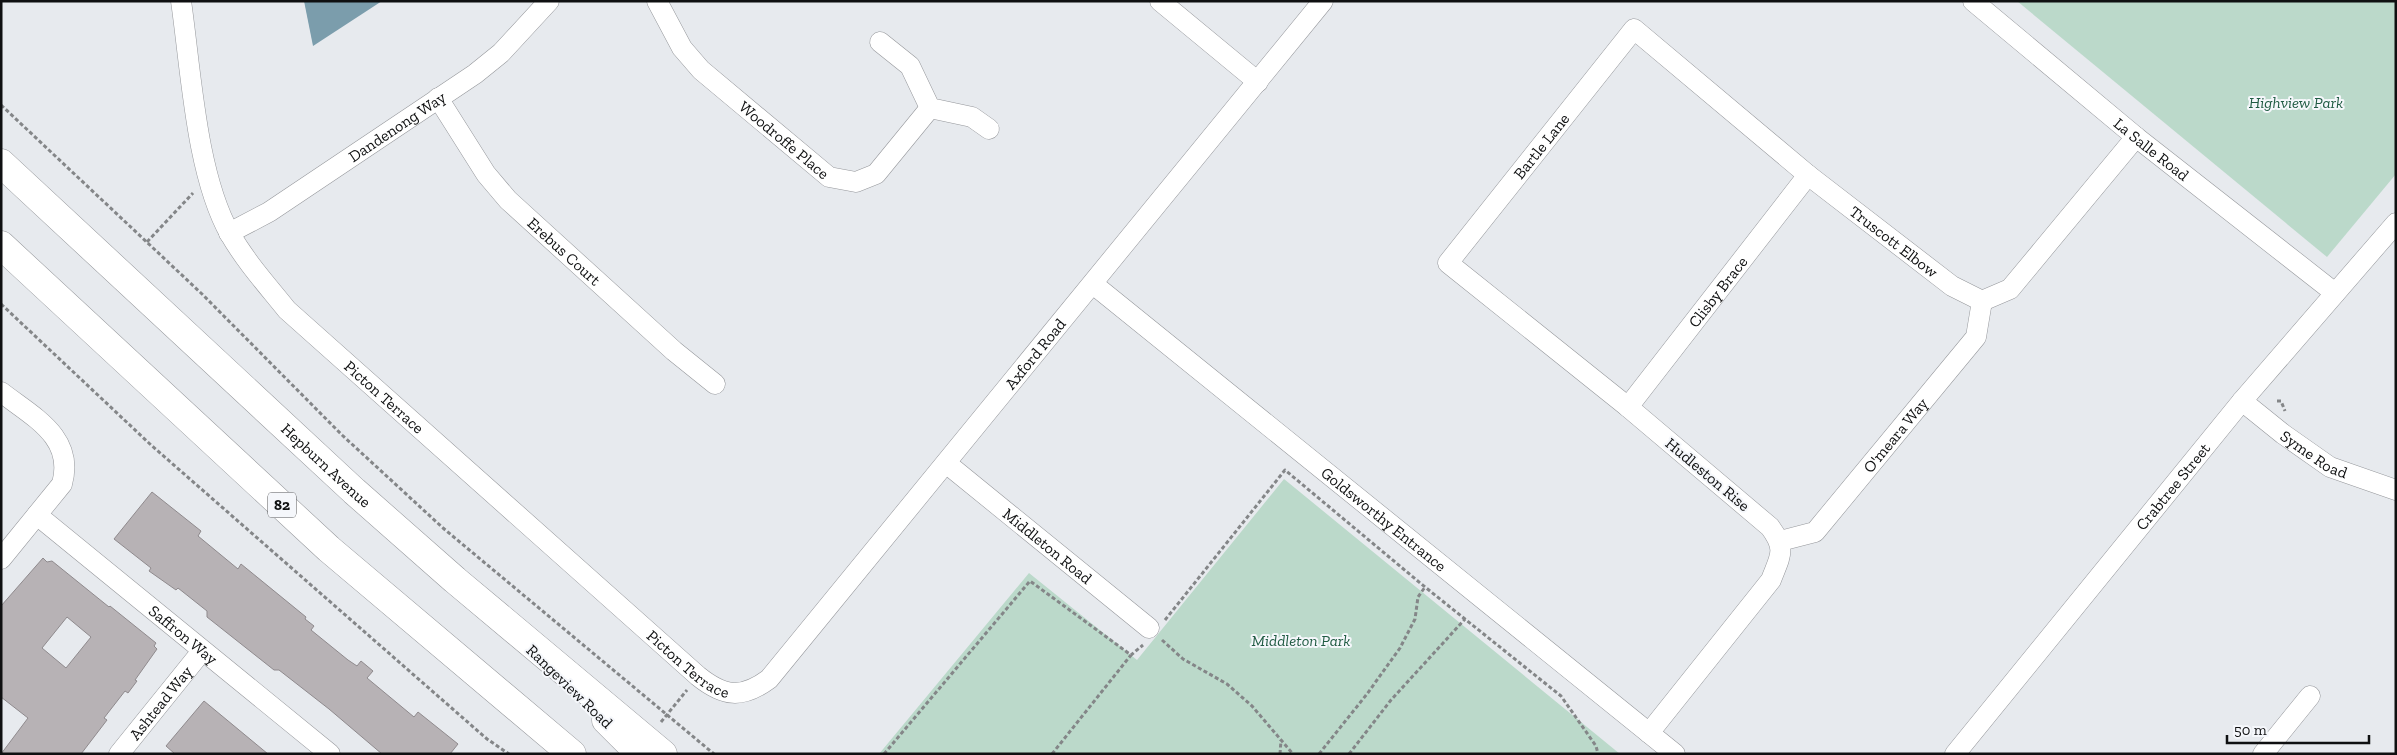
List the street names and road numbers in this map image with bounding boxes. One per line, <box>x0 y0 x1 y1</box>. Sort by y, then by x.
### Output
street label: Dandenong Way <box>345 87 450 166</box>
street label: Woodroffe Place <box>735 97 833 183</box>
street label: Bartle Lane <box>1510 109 1573 183</box>
street label: La Salle Road <box>2110 114 2193 185</box>
street label: Truscott Elbow <box>1846 202 1942 282</box>
street label: Erebus Court <box>523 214 604 290</box>
street label: Clisby Brace <box>1684 253 1751 331</box>
street label: Axford Road <box>1001 315 1070 393</box>
street label: Picton Terrace <box>340 357 428 438</box>
street label: O'meara Way <box>1859 393 1932 476</box>
street label: Hepburn Avenue <box>277 419 375 512</box>
street label: Syme Road <box>2277 426 2350 482</box>
street label: Hudleston Rise <box>1662 434 1754 515</box>
street label: Crabtree Street <box>2132 439 2214 534</box>
street label: Goldsworthy Entrance <box>1317 463 1450 576</box>
road number: 82 <box>268 492 296 518</box>
street label: Middleton Road <box>999 504 1096 588</box>
street label: Saffron Way <box>145 601 222 669</box>
street label: Picton Terrace <box>643 626 731 702</box>
street label: Rangeview Road <box>523 640 617 732</box>
street label: Ashtead Way <box>125 662 197 744</box>

